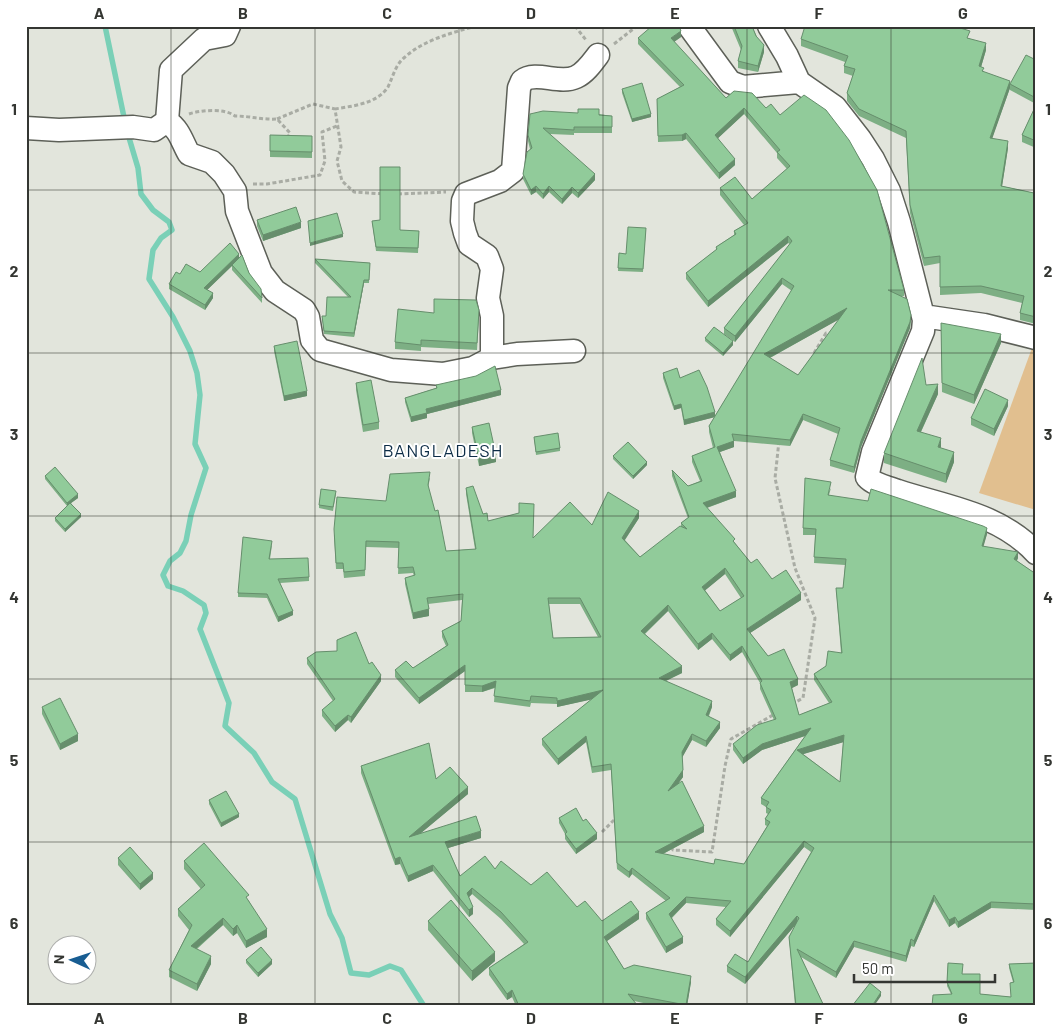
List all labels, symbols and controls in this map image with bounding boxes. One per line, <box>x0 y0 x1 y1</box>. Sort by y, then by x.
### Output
text: A <box>94 3 105 22</box>
text: B <box>238 3 248 22</box>
text: C <box>382 3 392 22</box>
text: D <box>526 3 536 22</box>
text: E <box>670 3 680 22</box>
text: F <box>815 3 824 22</box>
text: G <box>958 3 968 22</box>
text: 1 <box>11 99 17 118</box>
text: 1 <box>1045 99 1051 118</box>
text: 2 <box>10 261 19 280</box>
text: 2 <box>1044 261 1053 280</box>
text: 3 <box>10 424 18 443</box>
text: 3 <box>1044 424 1052 443</box>
district label: BANGLADESH <box>382 439 504 461</box>
text: 4 <box>9 587 19 606</box>
text: 4 <box>1043 587 1053 606</box>
text: 5 <box>10 750 19 769</box>
text: 5 <box>1044 750 1053 769</box>
text: 6 <box>10 913 19 932</box>
text: 6 <box>1044 913 1053 932</box>
north arrow <box>48 934 98 984</box>
scale bar <box>854 952 996 984</box>
text: N <box>50 954 67 964</box>
text: 50 m <box>862 959 894 977</box>
text: A <box>94 1008 105 1027</box>
text: B <box>238 1008 248 1027</box>
text: C <box>382 1008 392 1027</box>
text: D <box>526 1008 536 1027</box>
text: E <box>670 1008 680 1027</box>
text: F <box>815 1008 824 1027</box>
text: G <box>958 1008 968 1027</box>

